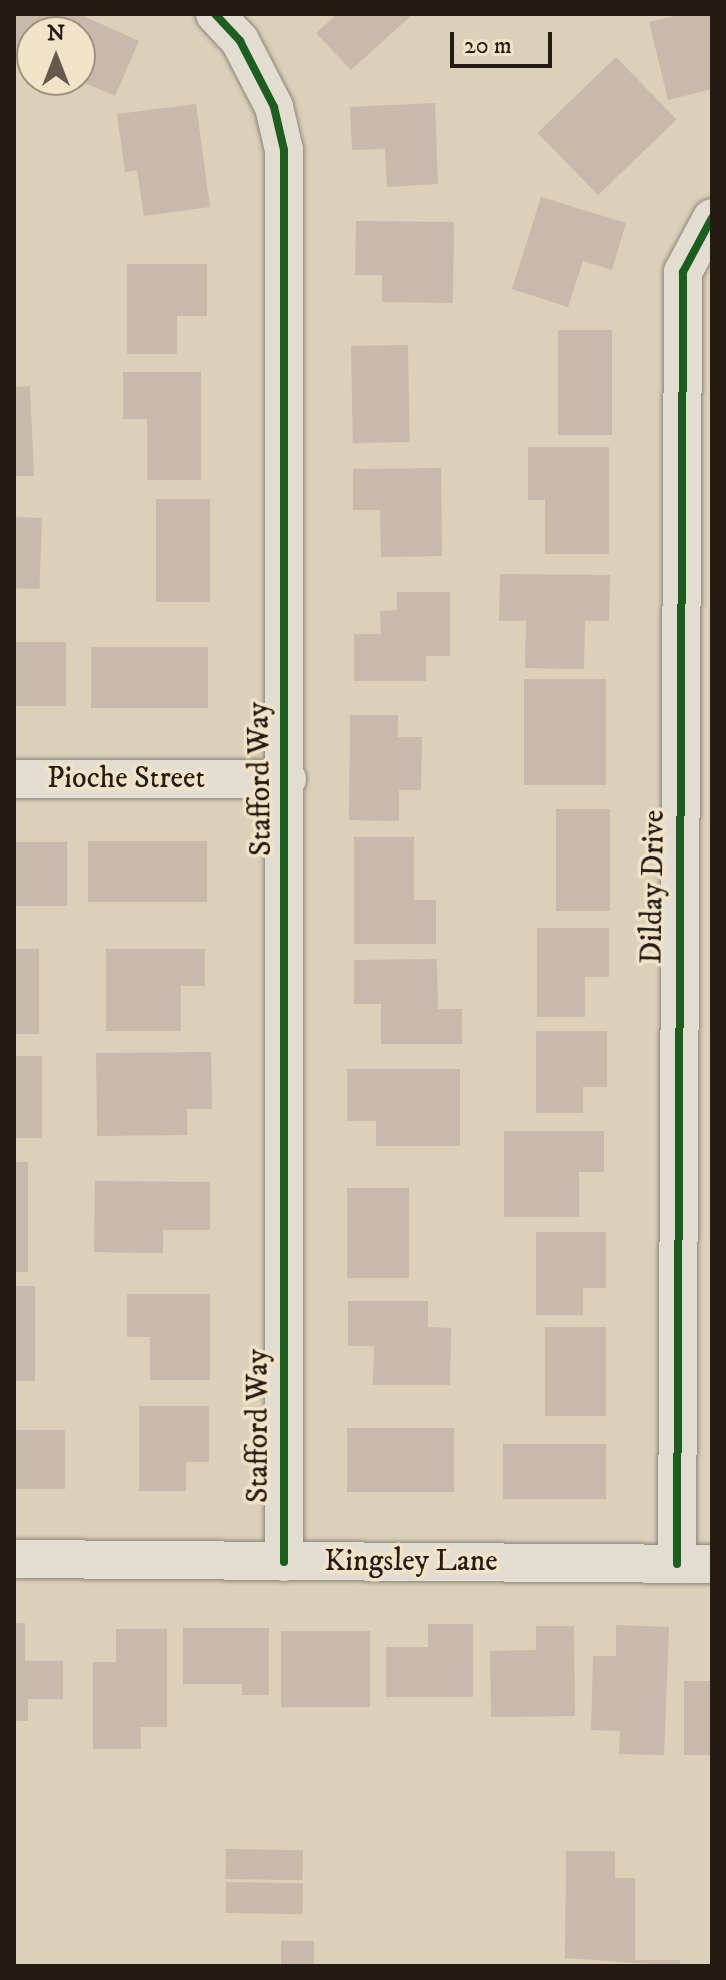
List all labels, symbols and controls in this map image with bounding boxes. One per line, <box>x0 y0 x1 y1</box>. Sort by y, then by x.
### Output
north arrow <box>16 16 96 96</box>
scale bar <box>454 16 556 66</box>
text: N <box>47 20 65 47</box>
text: 20 m <box>464 31 512 61</box>
street label: Stafford Way <box>242 702 280 856</box>
street label: Pioche Street <box>47 761 205 797</box>
street label: Dilday Drive <box>635 810 673 964</box>
street label: Stafford Way <box>241 1349 277 1503</box>
street label: Kingsley Lane <box>324 1544 498 1580</box>

